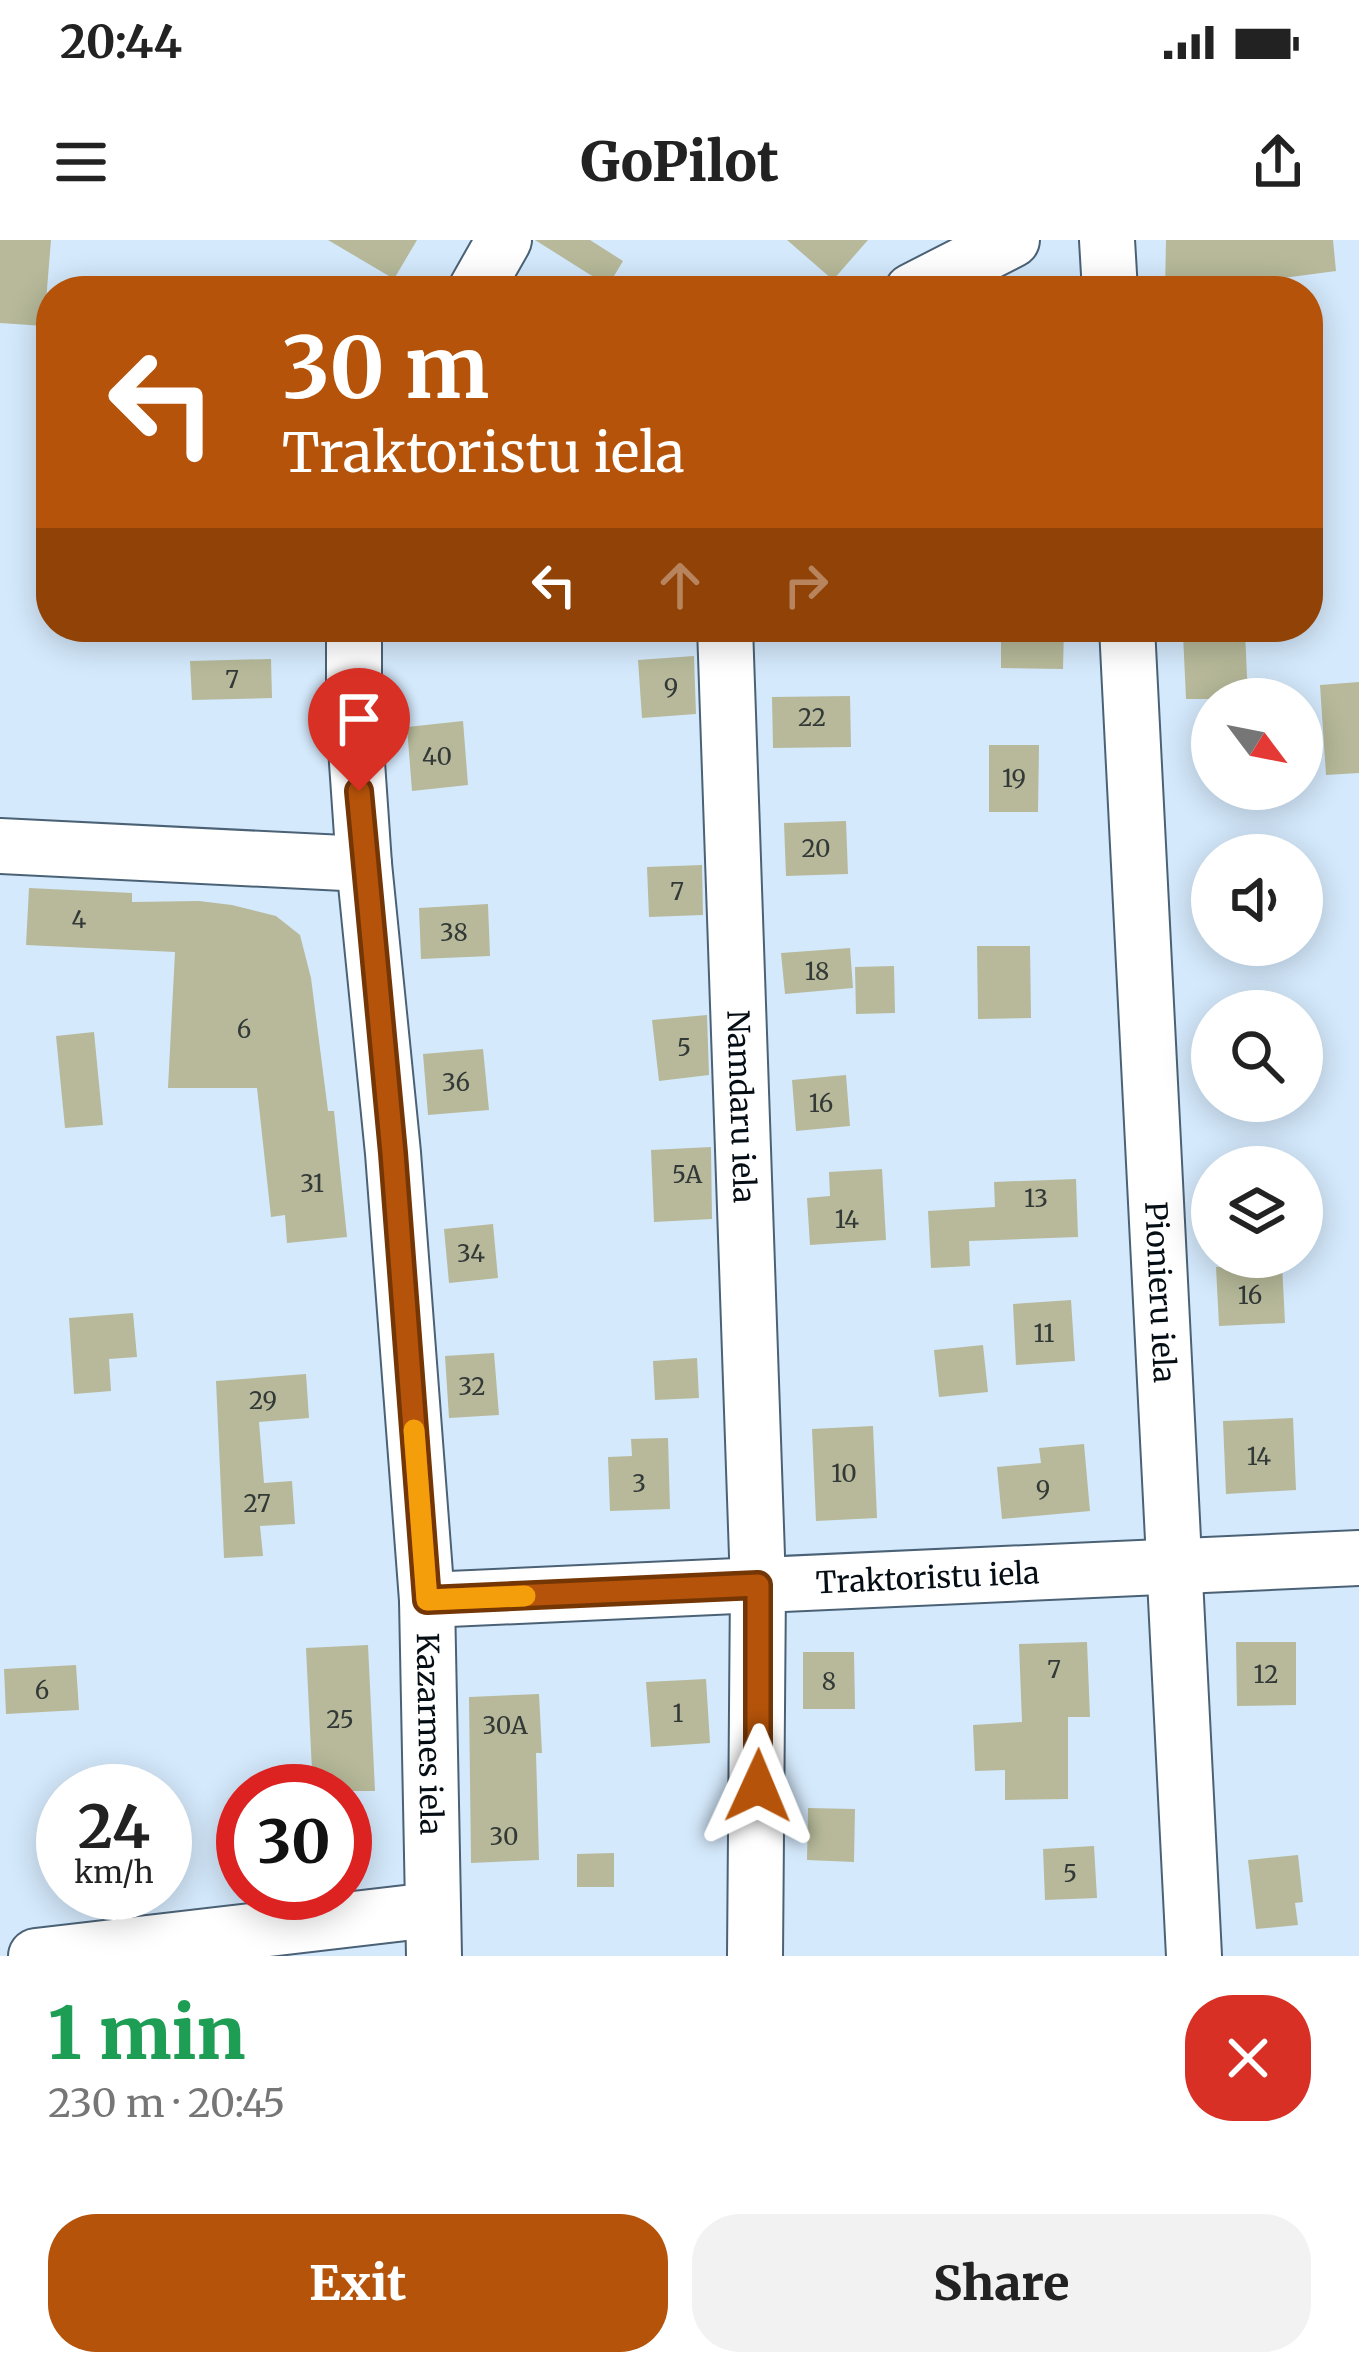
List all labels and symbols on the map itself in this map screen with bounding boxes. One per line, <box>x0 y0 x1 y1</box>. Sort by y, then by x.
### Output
house number: 7 <box>225 664 239 695</box>
pin <box>308 668 410 791</box>
house number: 9 <box>664 672 678 703</box>
north arrow <box>1191 678 1323 810</box>
house number: 22 <box>798 702 826 733</box>
house number: 40 <box>422 741 452 772</box>
house number: 19 <box>1002 763 1026 794</box>
house number: 20 <box>801 833 831 864</box>
house number: 7 <box>670 876 684 907</box>
house number: 4 <box>72 904 87 935</box>
house number: 38 <box>440 917 468 948</box>
house number: 18 <box>805 956 829 987</box>
street label: Namdaru iela <box>719 1009 764 1204</box>
house number: 6 <box>237 1014 251 1045</box>
house number: 5 <box>677 1032 691 1063</box>
house number: 36 <box>442 1067 470 1098</box>
house number: 16 <box>809 1088 833 1119</box>
house number: 5A <box>672 1159 703 1190</box>
house number: 31 <box>300 1168 324 1199</box>
house number: 13 <box>1024 1183 1048 1214</box>
street label: Pionieru iela <box>1137 1201 1184 1384</box>
house number: 14 <box>835 1204 859 1235</box>
house number: 34 <box>457 1238 485 1269</box>
house number: 16 <box>1238 1280 1262 1311</box>
house number: 11 <box>1034 1318 1055 1349</box>
house number: 32 <box>458 1371 486 1402</box>
house number: 29 <box>249 1385 277 1416</box>
house number: 14 <box>1247 1441 1271 1472</box>
house number: 10 <box>831 1458 857 1489</box>
house number: 3 <box>632 1468 646 1499</box>
house number: 9 <box>1036 1474 1050 1505</box>
house number: 27 <box>243 1488 271 1519</box>
street label: Traktoristu iela <box>815 1553 1040 1601</box>
street label: Kazarmes iela <box>409 1632 451 1835</box>
house number: 7 <box>1047 1654 1061 1685</box>
house number: 12 <box>1254 1659 1278 1690</box>
house number: 8 <box>822 1666 836 1697</box>
house number: 6 <box>35 1675 49 1706</box>
house number: 1 <box>673 1698 684 1729</box>
house number: 25 <box>326 1704 354 1735</box>
house number: 30A <box>482 1710 529 1741</box>
position arrow <box>695 1723 821 1849</box>
speed limit sign: 30 <box>216 1764 372 1920</box>
house number: 30 <box>490 1821 518 1852</box>
house number: 5 <box>1063 1858 1077 1889</box>

